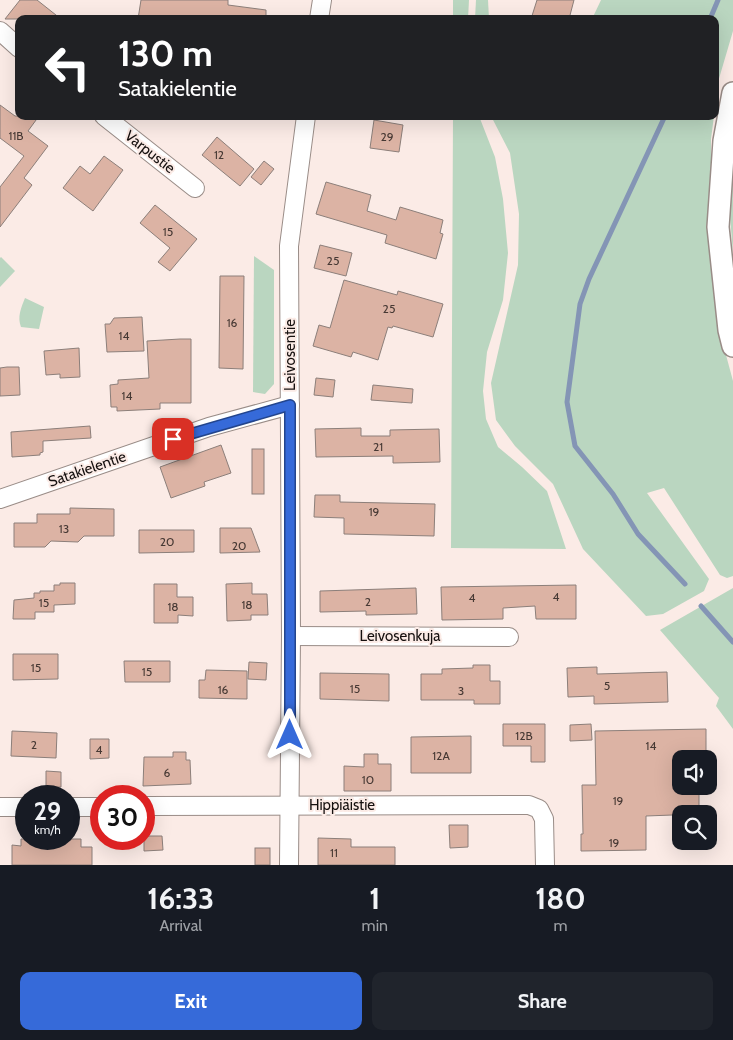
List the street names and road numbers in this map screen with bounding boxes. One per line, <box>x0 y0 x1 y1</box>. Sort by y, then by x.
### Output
street label: Varpustie <box>121 127 179 177</box>
street label: Leivosentie <box>281 319 299 391</box>
street label: Satakielentie <box>46 447 129 491</box>
street label: Leivosenkuja <box>360 627 441 645</box>
street label: Hippiäistie <box>309 796 375 814</box>

